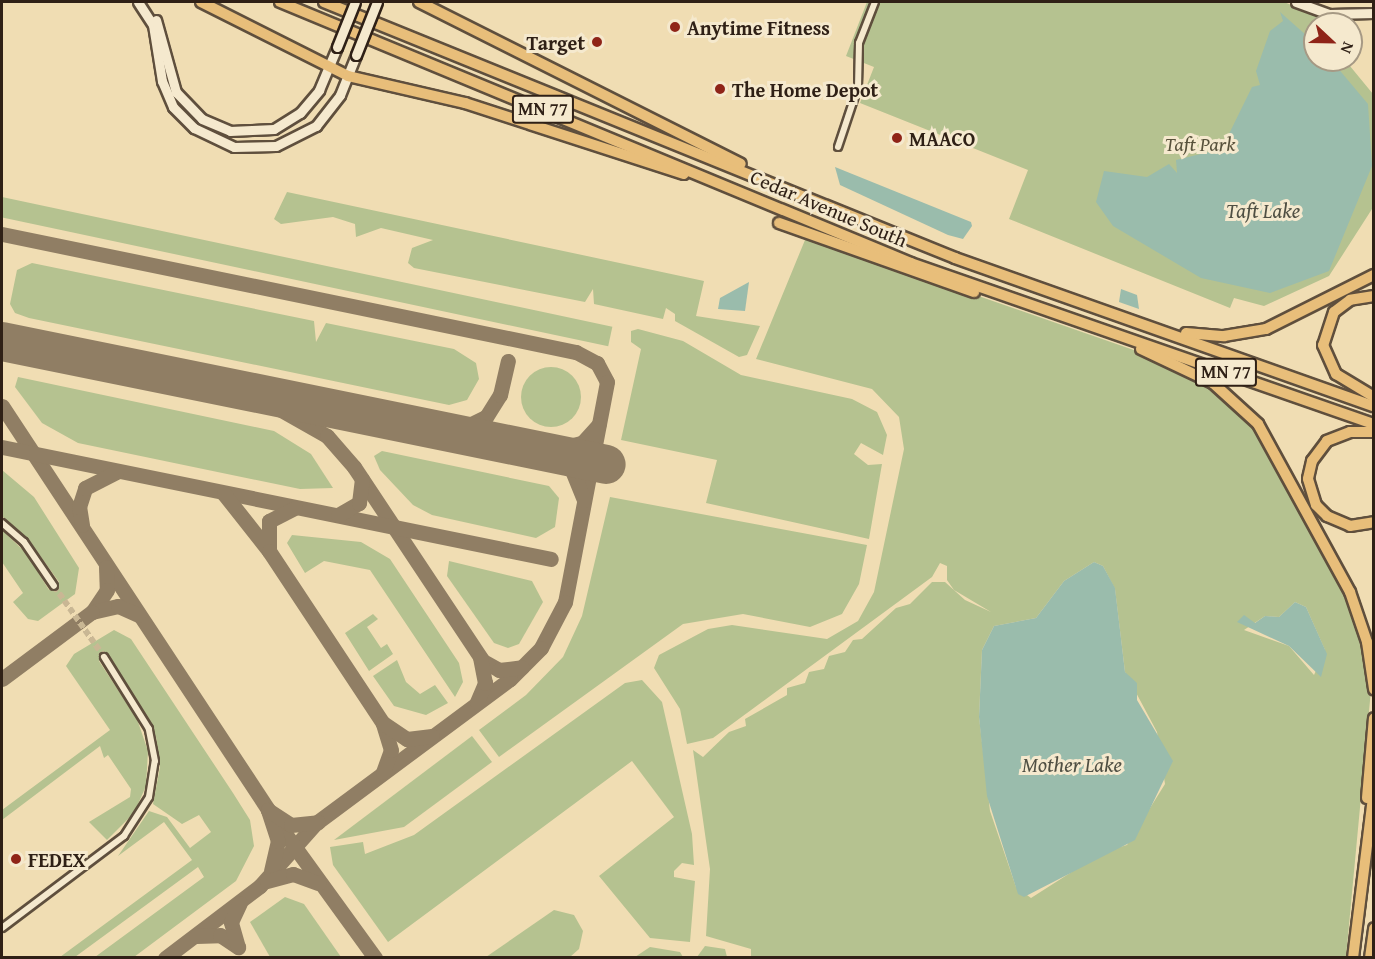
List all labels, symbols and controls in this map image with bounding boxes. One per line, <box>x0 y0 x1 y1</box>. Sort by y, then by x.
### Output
north arrow <box>1303 12 1363 72</box>
place label: Anytime Fitness <box>687 15 830 39</box>
marker: Anytime Fitness <box>668 20 682 34</box>
place label: Target <box>527 30 585 54</box>
marker: Target <box>590 35 604 49</box>
text: N <box>1335 39 1361 57</box>
place label: The Home Depot <box>732 77 878 101</box>
marker: The Home Depot <box>713 82 727 96</box>
road number: MN 77 <box>512 94 574 124</box>
place label: MAACO <box>909 126 975 150</box>
marker: MAACO <box>890 131 904 145</box>
park label: Taft Park <box>1165 131 1235 155</box>
street label: Cedar Avenue South <box>747 164 911 252</box>
water label: Taft Lake <box>1226 198 1300 224</box>
road number: MN 77 <box>1194 357 1258 387</box>
water label: Mother Lake <box>1022 752 1122 778</box>
place label: FEDEX <box>28 847 85 871</box>
marker: FEDEX <box>9 852 23 866</box>

